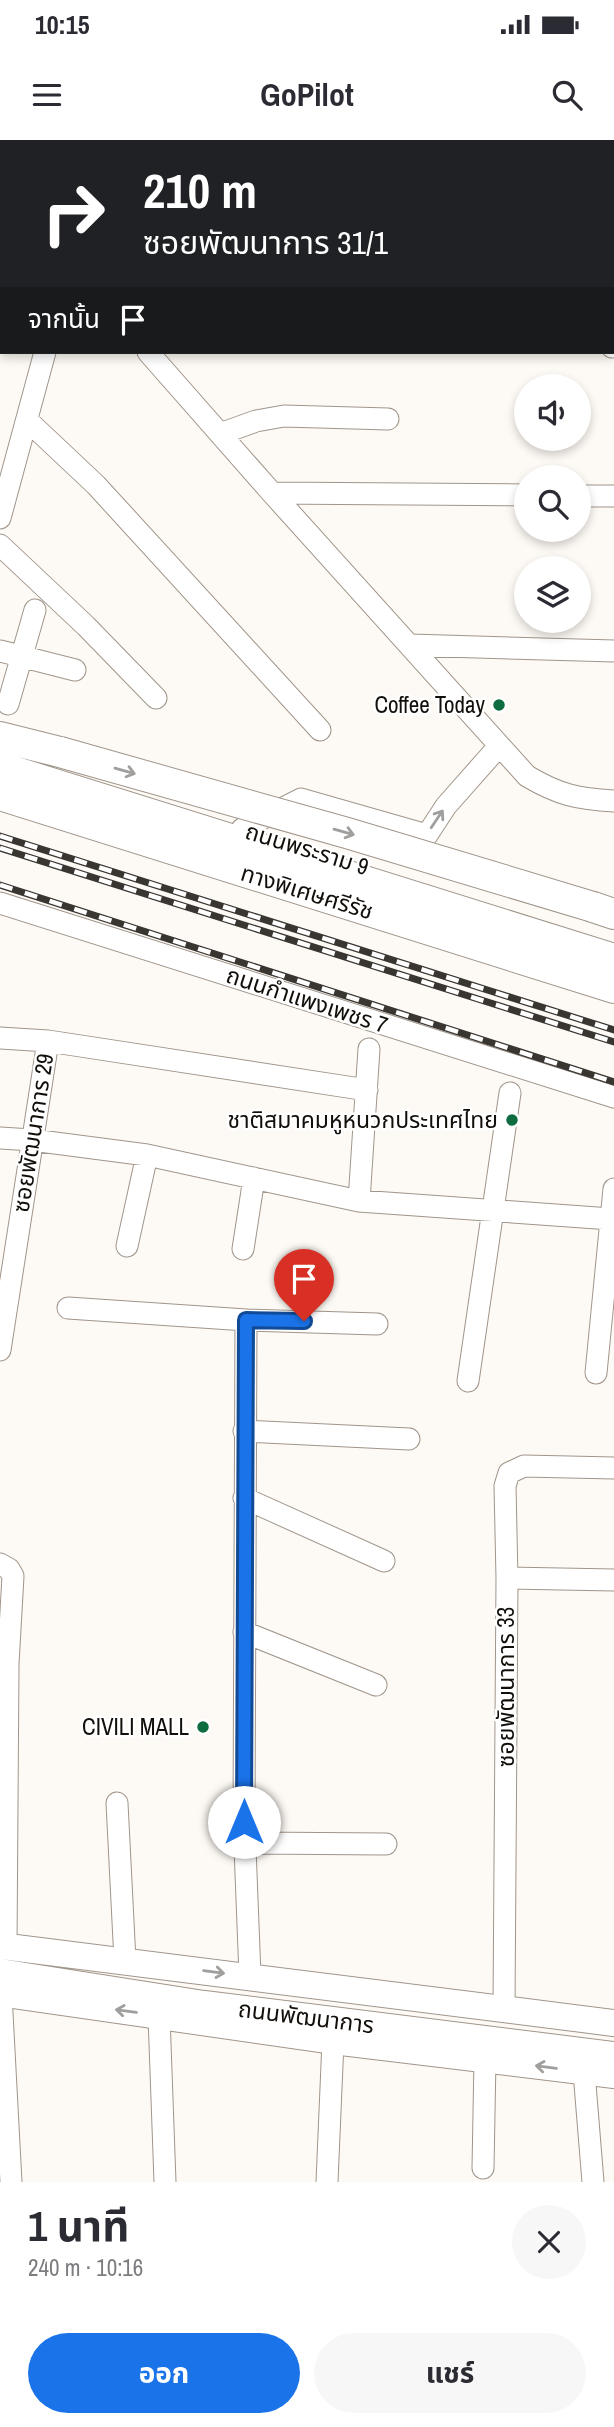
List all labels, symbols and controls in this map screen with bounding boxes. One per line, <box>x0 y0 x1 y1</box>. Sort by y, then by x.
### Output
text: 10:15 <box>35 7 90 42</box>
text: GoPilot <box>260 73 354 116</box>
icon: menu <box>28 76 66 114</box>
icon: search <box>548 76 586 114</box>
text: 210 m <box>143 157 257 223</box>
icon: right <box>28 168 119 259</box>
text: ซอยพัฒนาการ 31/1 <box>143 221 388 264</box>
text: จากนั้น <box>28 301 100 336</box>
icon: arrive <box>114 301 152 339</box>
map controls <box>514 374 591 633</box>
button: sound <box>514 374 591 451</box>
button: search <box>514 465 591 542</box>
button: layers <box>514 556 591 633</box>
place label: Coffee Today <box>375 689 486 720</box>
marker: Coffee Today <box>491 697 507 713</box>
one-way arrow <box>114 765 136 778</box>
one-way arrow <box>430 810 444 829</box>
street label: ถนนพระราม 9 <box>242 815 373 882</box>
one-way arrow <box>333 827 355 840</box>
street label: ทางพิเศษศรีรัช <box>237 857 377 926</box>
street label: ถนนกำแพงเพชร 7 <box>222 959 392 1040</box>
street label: ซอยพัฒนาการ 29 <box>5 1051 60 1215</box>
place label: ชาติสมาคมหูหนวกประเทศไทย <box>227 1104 498 1135</box>
marker: ชาติสมาคมหูหนวกประเทศไทย <box>504 1112 520 1128</box>
pin <box>274 1249 334 1321</box>
icon: arrive <box>285 1260 323 1298</box>
street label: ซอยพัฒนาการ 33 <box>490 1607 521 1767</box>
place label: CIVILI MALL <box>82 1711 190 1742</box>
marker: CIVILI MALL <box>195 1719 211 1735</box>
position arrow <box>207 1785 281 1859</box>
one-way arrow <box>202 1965 225 1978</box>
street label: ถนนพัฒนาการ <box>236 1993 376 2040</box>
one-way arrow <box>116 2005 138 2018</box>
one-way arrow <box>535 2061 558 2074</box>
text: 1 นาที <box>28 2198 129 2254</box>
button: close <box>512 2205 586 2279</box>
text: 240 m · 10:16 <box>28 2252 143 2283</box>
button: ออก <box>28 2333 300 2413</box>
button: แชร์ <box>314 2333 586 2413</box>

